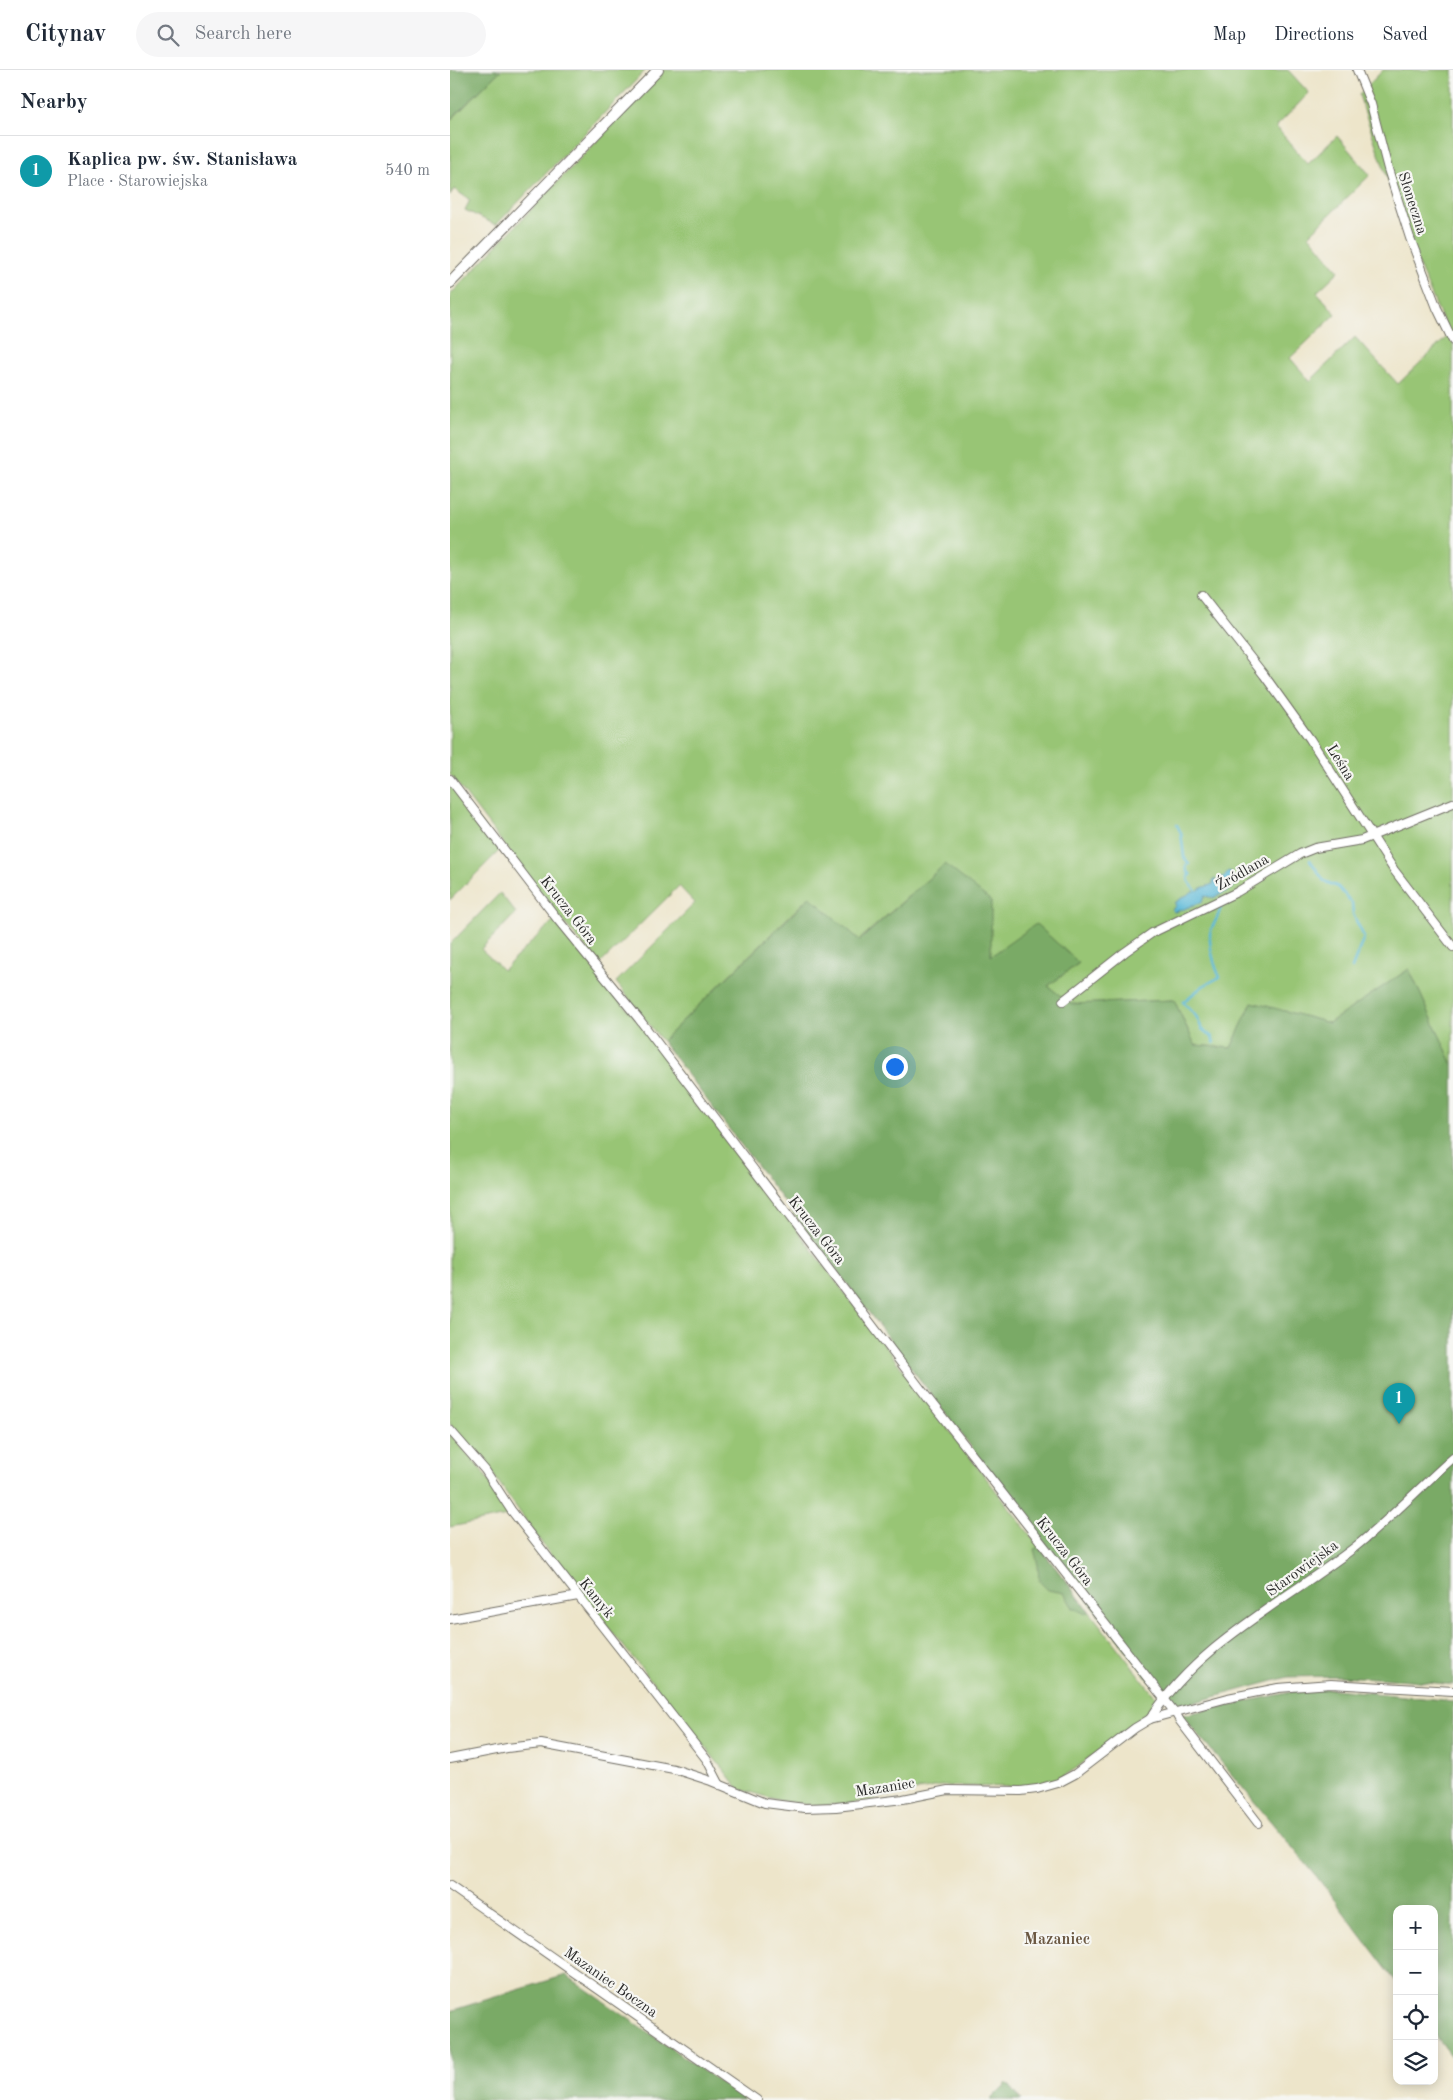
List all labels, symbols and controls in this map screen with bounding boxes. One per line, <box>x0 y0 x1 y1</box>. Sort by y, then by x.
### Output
search box <box>136 12 486 57</box>
icon: search <box>154 21 182 49</box>
text: Citynav <box>25 23 106 47</box>
text: Search here <box>194 25 292 44</box>
text: Map <box>1213 26 1246 44</box>
text: Directions <box>1274 26 1354 44</box>
text: Saved <box>1382 26 1428 44</box>
text: Nearby <box>20 92 88 113</box>
text: Kaplica pw. św. Stanisława <box>67 151 297 170</box>
text: 1 <box>31 163 41 179</box>
text: 540 m <box>385 163 430 179</box>
street label: Słoneczna <box>1394 170 1429 237</box>
text: Place · Starowiejska <box>67 174 208 190</box>
street label: Leśna <box>1323 742 1357 784</box>
street label: Źródlana <box>1212 849 1272 894</box>
street label: Krucza Góra <box>537 874 599 948</box>
your location <box>882 1054 908 1080</box>
street label: Krucza Góra <box>785 1194 847 1268</box>
pin: 1 <box>1383 1383 1415 1424</box>
street label: Krucza Góra <box>1033 1515 1095 1589</box>
street label: Starowiejska <box>1264 1538 1342 1600</box>
street label: Kamyk <box>575 1576 616 1622</box>
street label: Mazaniec <box>855 1776 916 1801</box>
map controls <box>1393 1905 1438 2085</box>
button: + <box>1393 1905 1438 1950</box>
district label: Mazaniec <box>1024 1932 1090 1948</box>
street label: Mazaniec Boczna <box>561 1945 660 2021</box>
button: − <box>1393 1950 1438 1995</box>
button: locate <box>1393 1995 1438 2040</box>
button: layers <box>1393 2040 1438 2085</box>

